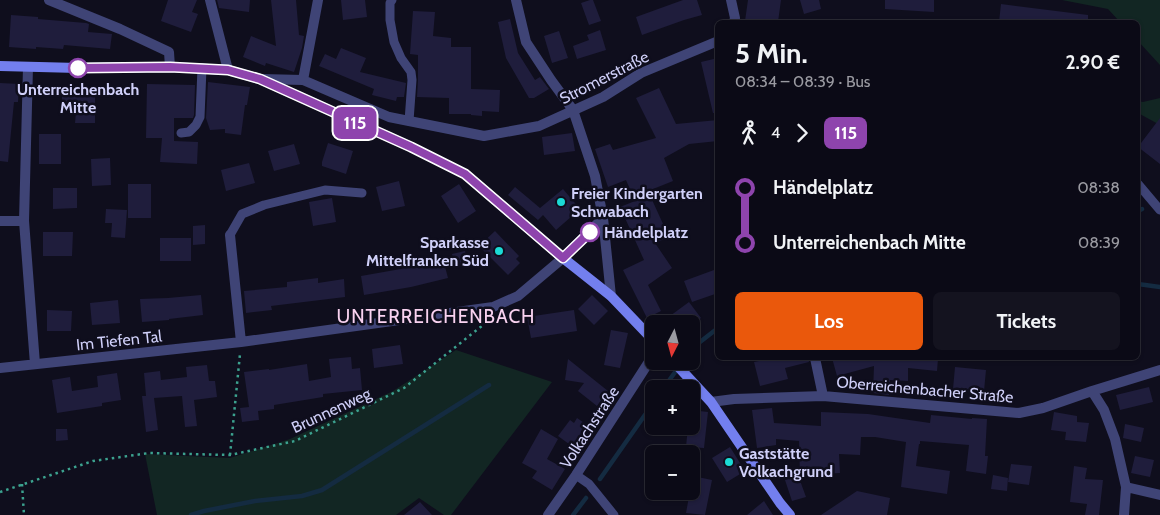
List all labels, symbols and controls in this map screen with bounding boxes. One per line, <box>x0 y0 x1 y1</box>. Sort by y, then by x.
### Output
text: 5 Min. <box>735 36 808 70</box>
street label: Stromerstraße <box>557 47 652 108</box>
text: 2.90 € <box>1065 51 1120 74</box>
marker: Unterreichenbach Mitte <box>68 58 88 78</box>
text: 08:34 – 08:39 · Bus <box>735 72 870 91</box>
place label: Unterreichenbach Mitte <box>17 80 139 117</box>
line badge: 115 <box>326 107 384 139</box>
text: 115 <box>344 112 366 134</box>
icon: walk <box>735 119 763 147</box>
icon: forward <box>788 119 816 147</box>
text: 115 <box>834 122 857 144</box>
text: 4 <box>771 123 780 142</box>
text: Händelplatz <box>773 176 873 199</box>
text: 08:38 <box>1077 178 1120 197</box>
place label: Freier Kindergarten Schwabach <box>571 184 703 221</box>
marker: Freier Kindergarten Schwabach <box>555 196 567 208</box>
marker: Händelplatz <box>580 222 600 242</box>
place label: Händelplatz <box>604 223 689 242</box>
text: Unterreichenbach Mitte <box>773 231 966 254</box>
place label: Sparkasse Mittelfranken Süd <box>366 233 489 270</box>
text: 08:39 <box>1078 233 1120 252</box>
marker: Sparkasse Mittelfranken Süd <box>493 245 505 257</box>
button: Los <box>735 292 923 350</box>
button: Tickets <box>933 292 1120 350</box>
district label: UNTERREICHENBACH <box>336 305 536 328</box>
north arrow <box>645 315 700 370</box>
map controls <box>645 315 700 500</box>
street label: Im Tiefen Tal <box>75 327 163 354</box>
street label: Oberreichenbacher Straße <box>836 372 1014 407</box>
button: + <box>645 380 700 435</box>
street label: Brunnenweg <box>288 383 375 437</box>
street label: Volkachstraße <box>556 383 623 472</box>
place label: Gaststätte Volkachgrund <box>739 444 833 481</box>
button: − <box>645 445 700 500</box>
marker: Gaststätte Volkachgrund <box>723 456 735 468</box>

